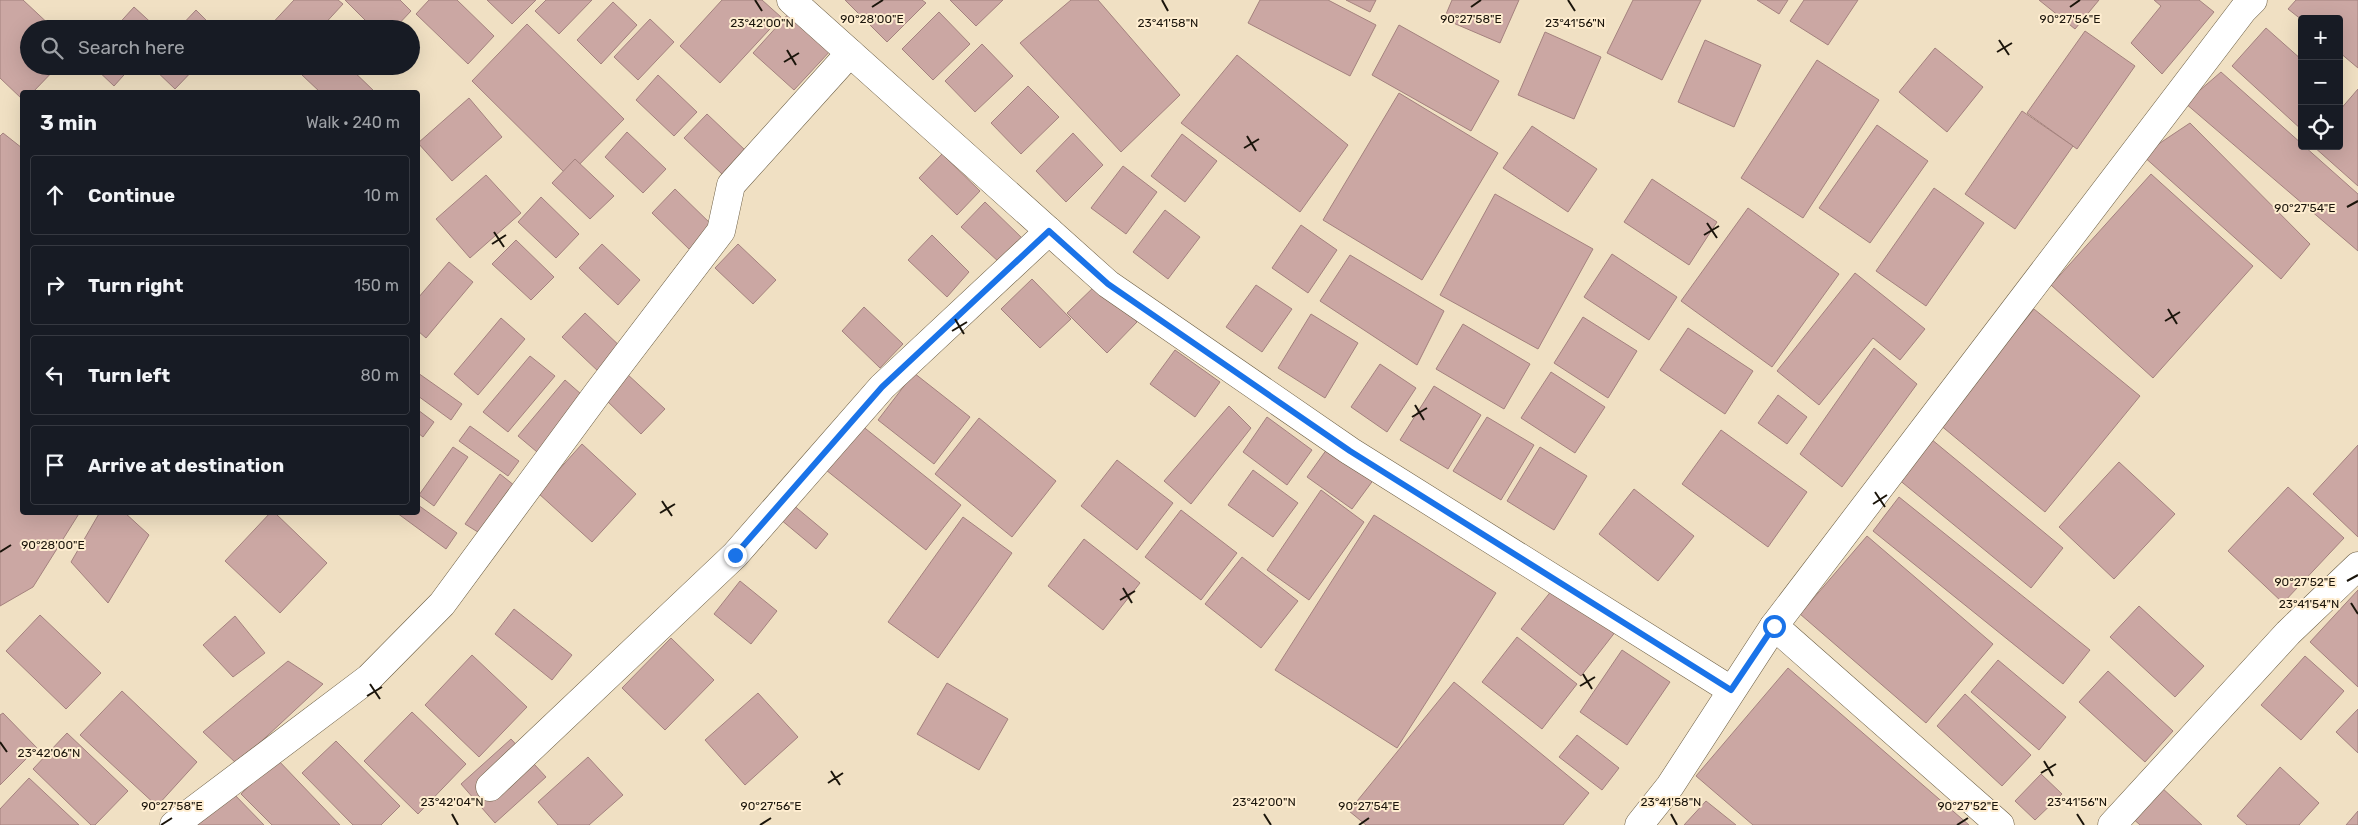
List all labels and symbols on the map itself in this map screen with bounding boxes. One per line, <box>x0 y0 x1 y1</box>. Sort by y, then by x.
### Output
text: 90°28'00"E <box>840 12 904 26</box>
text: 90°27'58"E <box>1440 12 1502 26</box>
text: 90°27'56"E <box>2040 12 2100 26</box>
text: 23°42'00"N <box>730 16 794 30</box>
text: 23°41'58"N <box>1138 16 1198 30</box>
text: 23°41'56"N <box>1545 16 1605 30</box>
text: 90°27'54"E <box>2274 201 2336 215</box>
text: 90°28'00"E <box>21 538 85 552</box>
route end <box>724 544 747 567</box>
text: 90°27'52"E <box>2274 575 2336 589</box>
text: 23°41'54"N <box>2279 597 2339 611</box>
route start <box>1763 615 1786 638</box>
text: 23°42'06"N <box>18 746 80 760</box>
text: 23°42'04"N <box>420 795 484 809</box>
text: 23°42'00"N <box>1232 795 1296 809</box>
text: 23°41'58"N <box>1641 795 1701 809</box>
text: 23°41'56"N <box>2047 795 2107 809</box>
text: 90°27'58"E <box>141 799 203 813</box>
text: 90°27'56"E <box>741 799 801 813</box>
text: 90°27'54"E <box>1338 799 1400 813</box>
text: 90°27'52"E <box>1937 799 1999 813</box>

